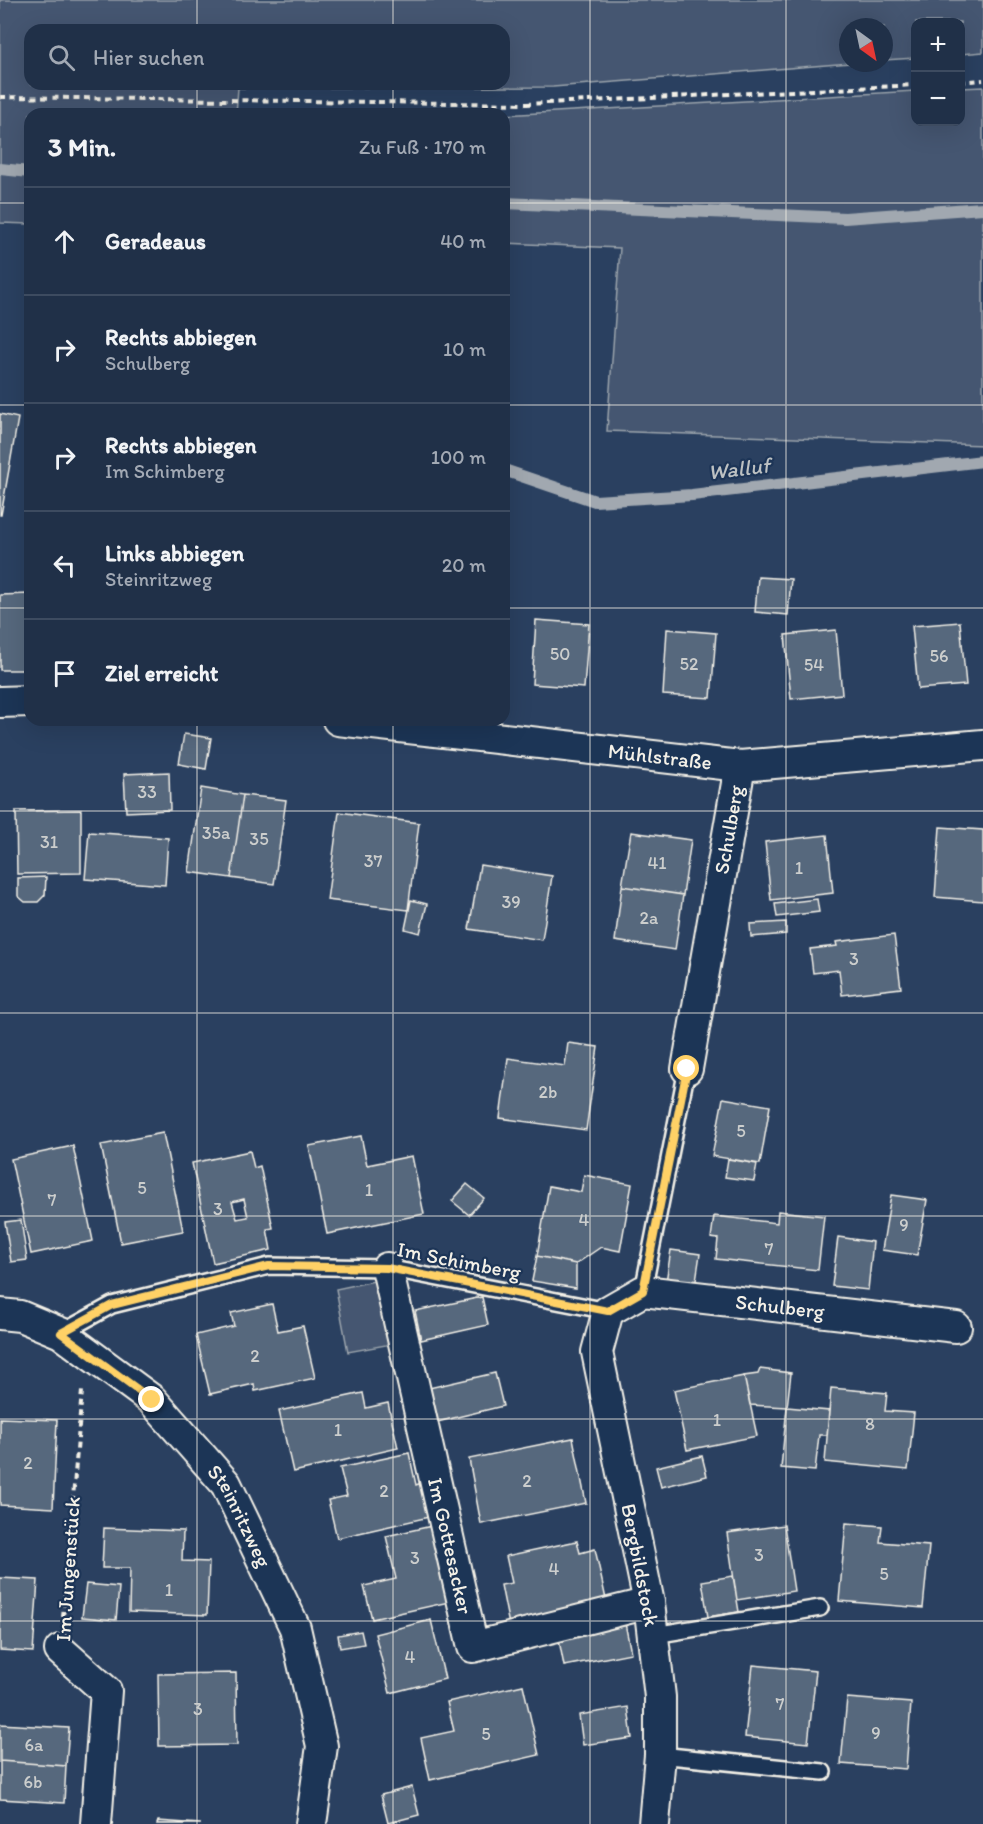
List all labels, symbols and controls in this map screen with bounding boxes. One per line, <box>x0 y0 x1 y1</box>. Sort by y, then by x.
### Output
north arrow <box>839 18 893 72</box>
map controls <box>911 18 965 126</box>
button: + <box>911 18 965 72</box>
search box <box>24 24 510 90</box>
icon: search <box>45 41 78 74</box>
text: Hier suchen <box>93 44 204 71</box>
button: − <box>911 72 965 126</box>
text: 3 Min. <box>48 131 116 163</box>
text: Zu Fuß · 170 m <box>359 135 486 159</box>
icon: ahead <box>48 225 81 258</box>
text: Geradeaus <box>105 228 206 255</box>
text: 40 m <box>440 229 486 253</box>
text: Rechts abbiegen <box>105 324 257 351</box>
icon: right <box>48 333 81 366</box>
text: 10 m <box>443 337 486 361</box>
text: Schulberg <box>105 351 190 375</box>
text: Rechts abbiegen <box>105 432 257 459</box>
icon: right <box>48 441 81 474</box>
text: 100 m <box>431 445 486 469</box>
water label: Walluf <box>706 451 775 486</box>
text: Im Schimberg <box>105 459 225 483</box>
text: Links abbiegen <box>105 540 244 567</box>
icon: left <box>48 549 81 582</box>
text: 20 m <box>442 553 486 577</box>
text: Steinritzweg <box>105 567 212 591</box>
house number: 50 <box>550 643 570 665</box>
house number: 56 <box>930 645 948 667</box>
house number: 52 <box>680 653 699 675</box>
house number: 54 <box>804 654 824 676</box>
icon: arrive <box>48 657 81 690</box>
text: Ziel erreicht <box>105 660 218 687</box>
street label: Mühlstraße <box>607 738 713 775</box>
house number: 33 <box>137 781 157 803</box>
street label: Schulberg <box>708 783 748 876</box>
house number: 35a <box>202 822 231 844</box>
house number: 35 <box>249 828 269 850</box>
house number: 31 <box>40 831 58 853</box>
house number: 37 <box>364 850 382 872</box>
house number: 41 <box>647 852 667 874</box>
house number: 1 <box>795 857 803 879</box>
house number: 39 <box>501 891 521 913</box>
house number: 2a <box>640 907 659 929</box>
house number: 3 <box>849 948 859 970</box>
route start <box>673 1055 699 1081</box>
house number: 2b <box>539 1081 557 1103</box>
house number: 5 <box>736 1120 746 1142</box>
house number: 5 <box>137 1177 147 1199</box>
house number: 1 <box>365 1179 373 1201</box>
house number: 7 <box>48 1189 57 1211</box>
house number: 3 <box>213 1198 223 1220</box>
house number: 4 <box>579 1209 590 1231</box>
house number: 9 <box>899 1214 909 1236</box>
street label: Im Schimberg <box>395 1236 523 1285</box>
house number: 7 <box>765 1238 774 1260</box>
street label: Schulberg <box>734 1289 826 1324</box>
house number: 2 <box>250 1345 260 1367</box>
route end <box>138 1386 164 1412</box>
house number: 1 <box>713 1409 721 1431</box>
house number: 8 <box>865 1413 875 1435</box>
house number: 1 <box>334 1419 342 1441</box>
house number: 2 <box>23 1452 33 1474</box>
street label: Steinritzweg <box>203 1459 277 1571</box>
house number: 2 <box>522 1470 532 1492</box>
street label: Im Gottesacker <box>423 1475 478 1617</box>
house number: 2 <box>379 1480 389 1502</box>
street label: Im Jungenstück <box>50 1495 85 1642</box>
street label: Bergbildstock <box>616 1501 665 1629</box>
house number: 3 <box>754 1544 764 1566</box>
house number: 3 <box>410 1547 420 1569</box>
house number: 4 <box>549 1558 560 1580</box>
house number: 5 <box>879 1563 889 1585</box>
house number: 1 <box>165 1579 173 1601</box>
house number: 4 <box>405 1646 416 1668</box>
house number: 7 <box>776 1693 785 1715</box>
house number: 3 <box>193 1698 203 1720</box>
house number: 9 <box>871 1722 881 1744</box>
house number: 5 <box>481 1723 491 1745</box>
house number: 6a <box>25 1734 44 1756</box>
house number: 6b <box>24 1771 42 1793</box>

